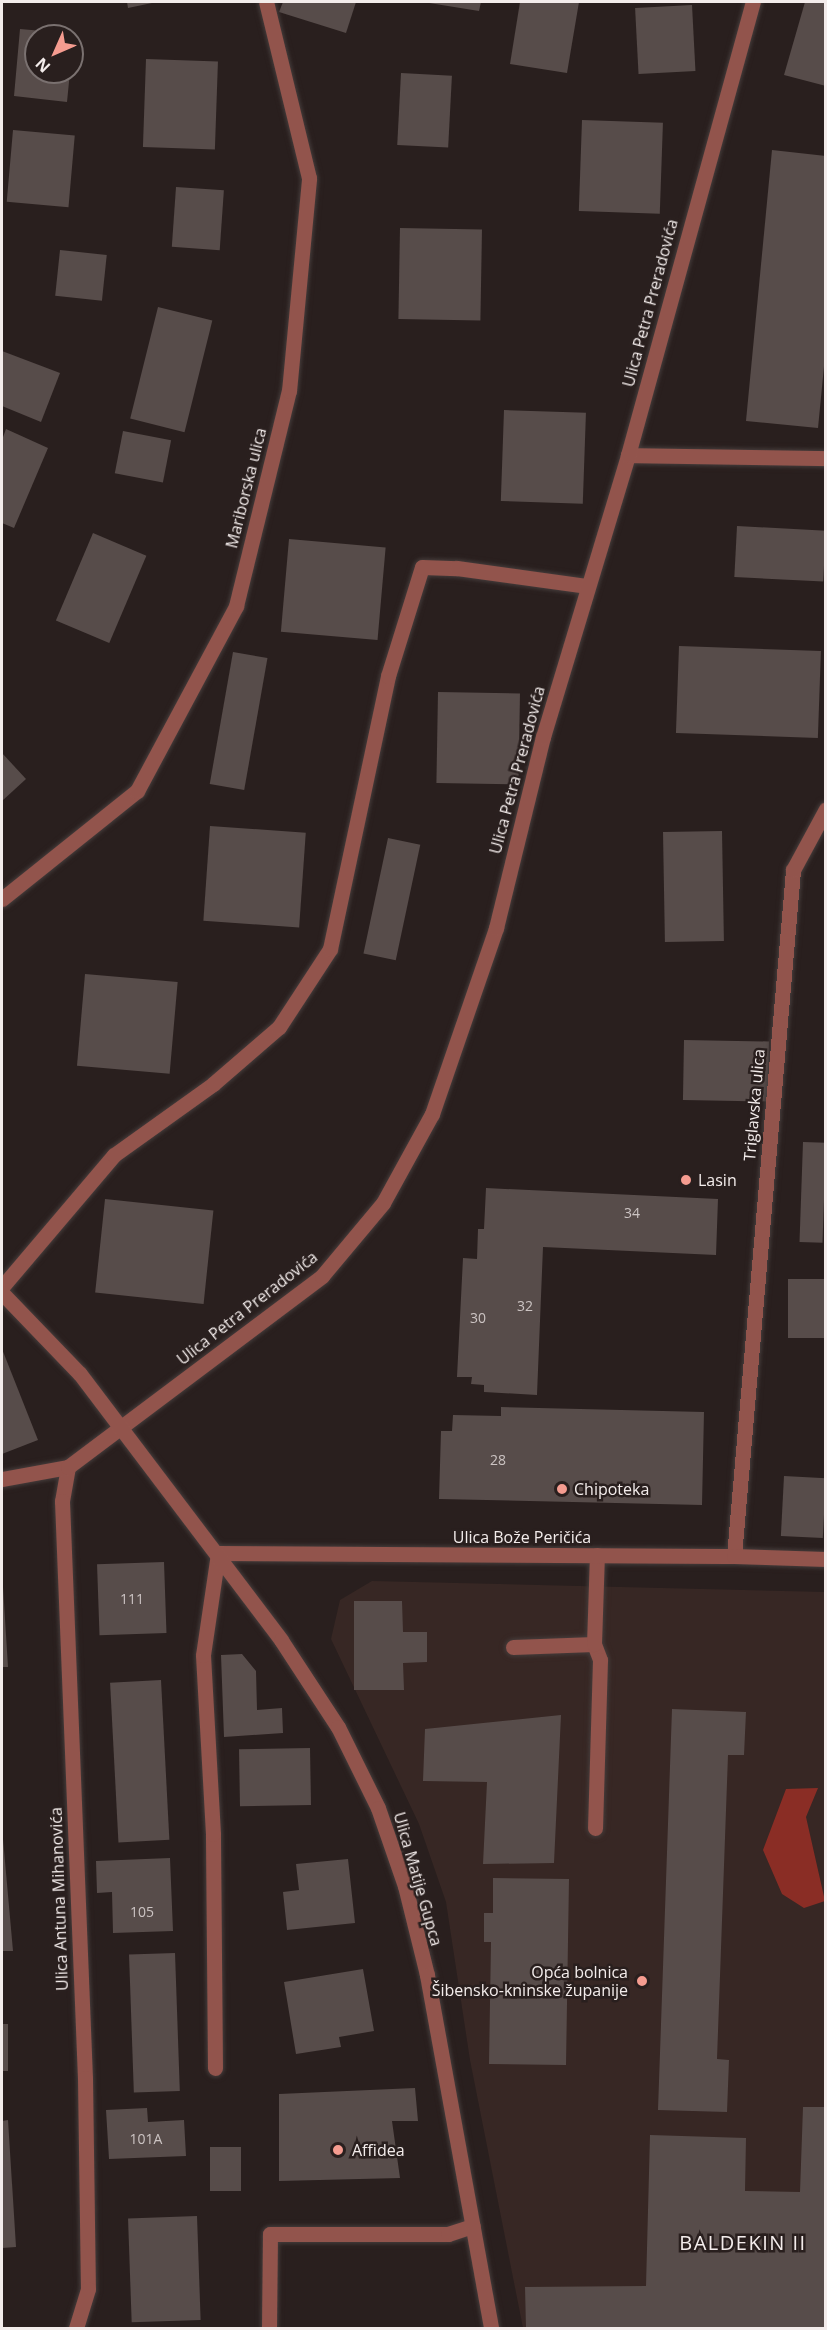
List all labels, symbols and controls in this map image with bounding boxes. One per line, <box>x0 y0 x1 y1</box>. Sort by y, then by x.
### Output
north arrow <box>24 24 84 84</box>
text: N <box>30 53 55 78</box>
street label: Ulica Petra Preradovića <box>618 217 682 389</box>
street label: Mariborska ulica <box>222 426 270 550</box>
street label: Ulica Petra Preradovića <box>485 684 549 856</box>
street label: Triglavska ulica <box>740 1048 768 1162</box>
place label: Lasin <box>698 1170 737 1190</box>
marker: Lasin <box>679 1173 693 1187</box>
house number: 34 <box>624 1205 640 1221</box>
street label: Ulica Petra Preradovića <box>173 1247 321 1369</box>
house number: 32 <box>517 1298 533 1314</box>
house number: 30 <box>470 1310 486 1326</box>
house number: 28 <box>490 1452 506 1468</box>
place label: Chipoteka <box>574 1479 649 1499</box>
marker: Chipoteka <box>555 1482 569 1496</box>
street label: Ulica Bože Peričića <box>453 1527 591 1547</box>
house number: 111 <box>120 1591 144 1607</box>
street label: Ulica Antuna Mihanovića <box>46 1807 72 1991</box>
street label: Ulica Matije Gupca <box>390 1810 446 1948</box>
house number: 105 <box>130 1904 154 1920</box>
place label: Opća bolnica Šibensko-kninske županije <box>432 1962 628 2000</box>
marker: Opća bolnica Šibensko-kninske županije <box>633 1972 651 1990</box>
house number: 101A <box>130 2131 162 2147</box>
place label: Affidea <box>352 2140 405 2160</box>
marker: Affidea <box>329 2141 347 2159</box>
district label: BALDEKIN II <box>679 2230 807 2254</box>

